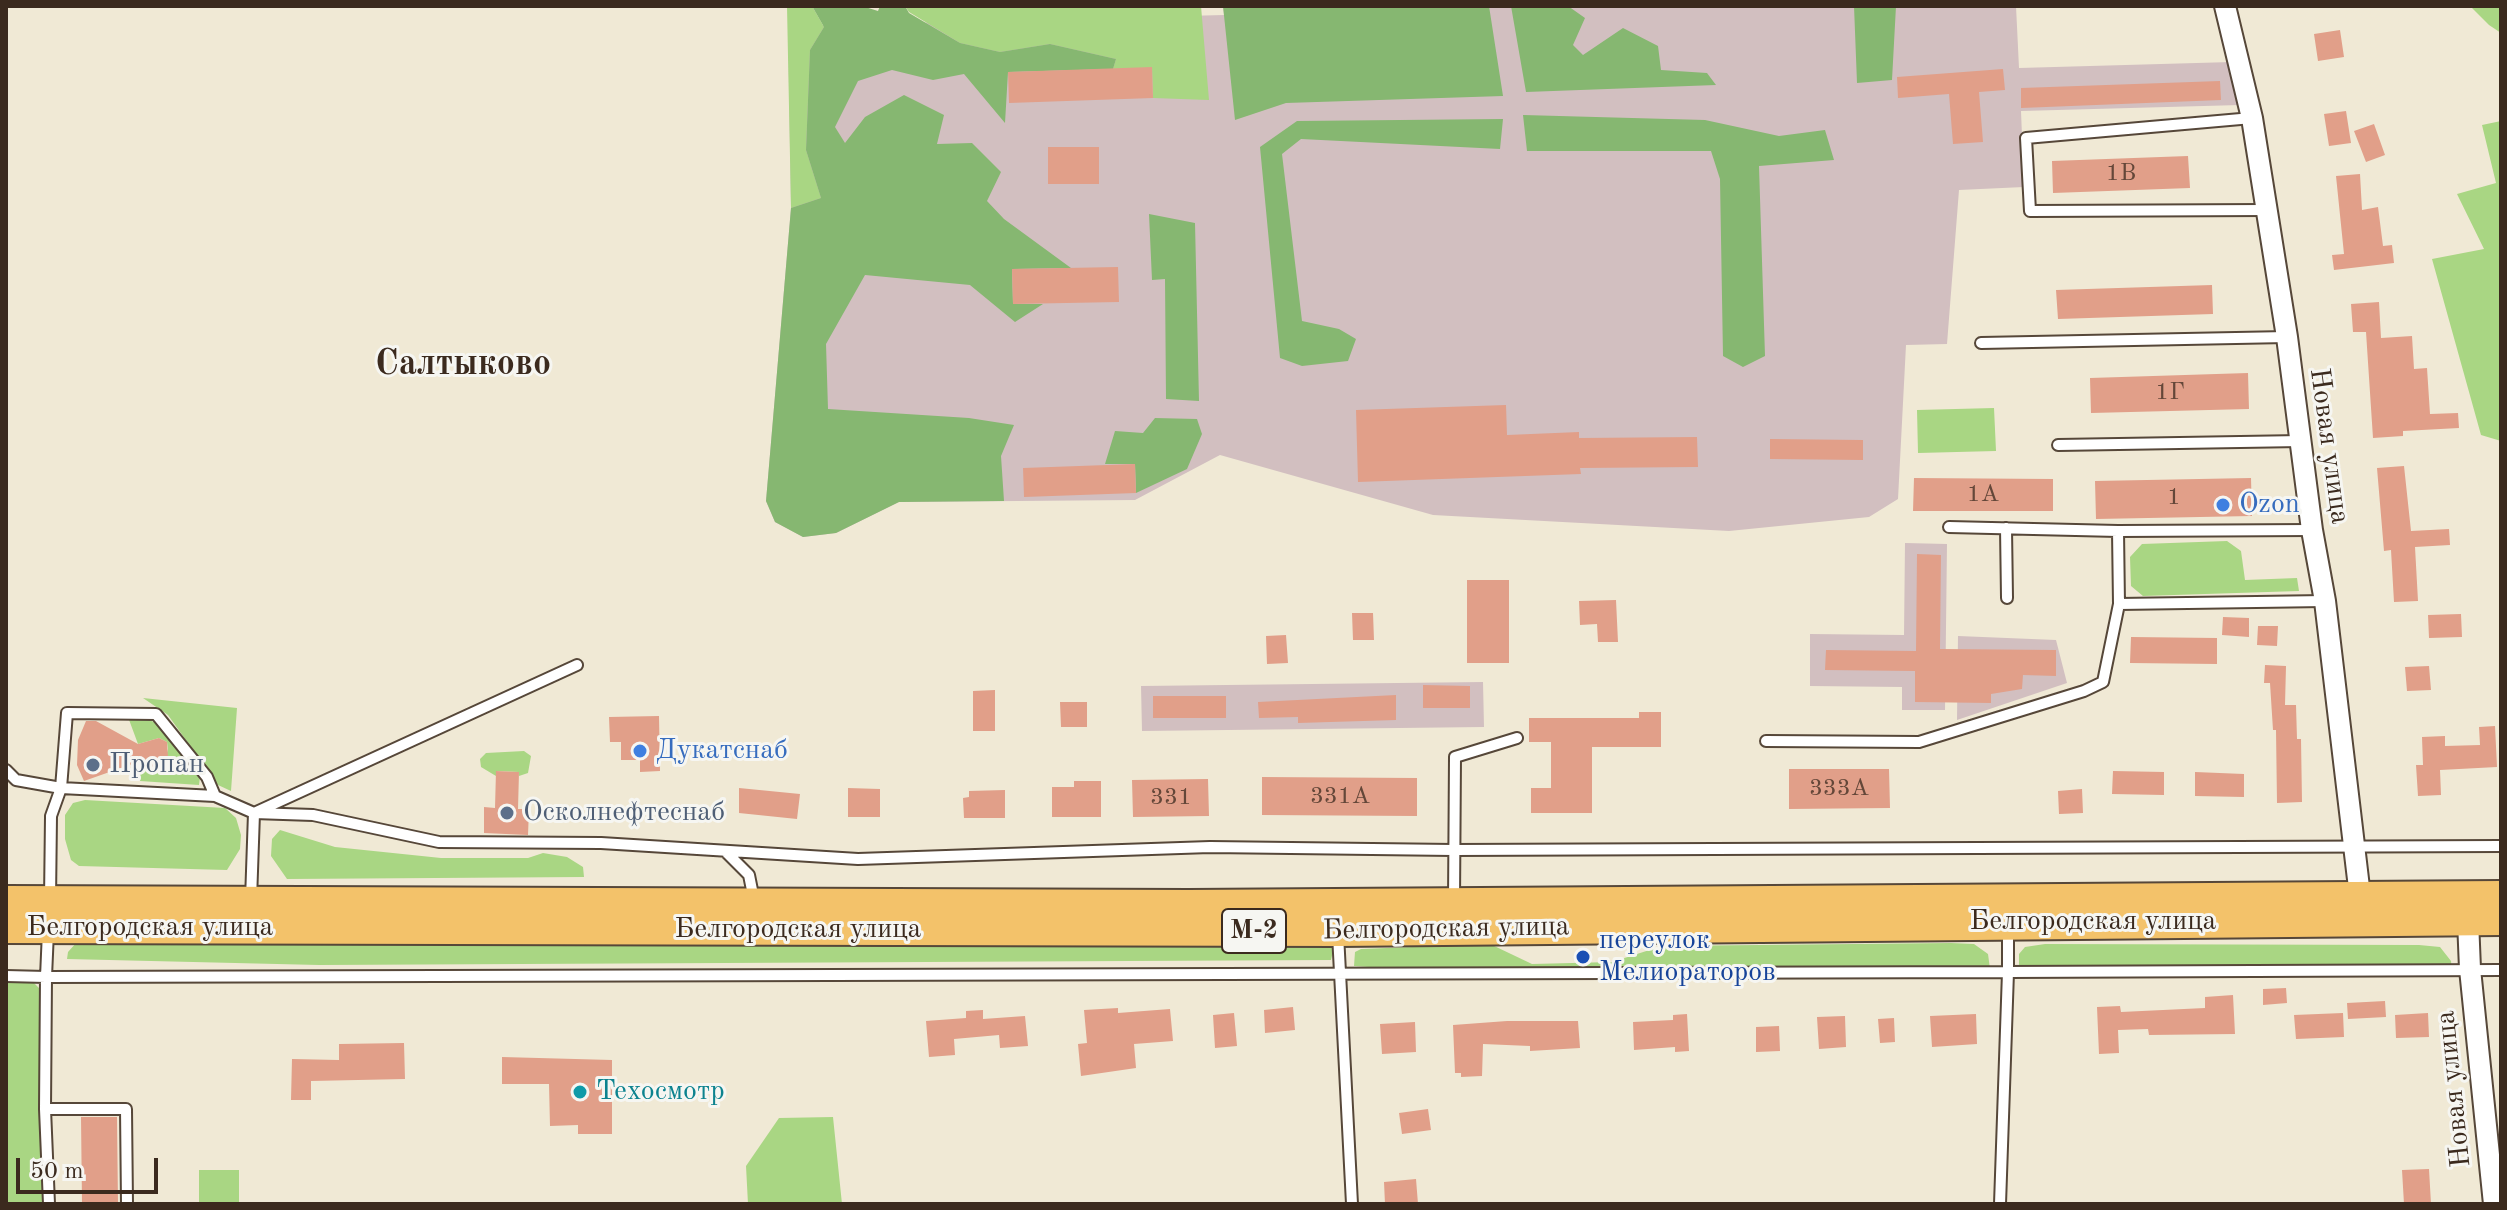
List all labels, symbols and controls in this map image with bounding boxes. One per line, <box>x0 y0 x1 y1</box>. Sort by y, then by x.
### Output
house number: 1В <box>2106 160 2136 188</box>
district label: Салтыково <box>375 343 551 387</box>
street label: Новая улица <box>2301 366 2357 526</box>
house number: 1Г <box>2155 379 2185 407</box>
house number: 1А <box>1967 481 1999 509</box>
house number: 1 <box>2167 484 2181 512</box>
place label: Ozon <box>2239 488 2300 522</box>
marker: Ozon <box>2214 496 2232 514</box>
place label: Дукатснаб <box>656 734 788 768</box>
marker: Дукатснаб <box>631 742 649 760</box>
place label: Пропан <box>109 748 204 782</box>
marker: Пропан <box>84 756 102 774</box>
house number: 333А <box>1809 775 1869 803</box>
house number: 331А <box>1310 783 1370 811</box>
house number: 331 <box>1150 784 1192 812</box>
place label: Осколнефтеснаб <box>523 796 725 830</box>
marker: Осколнефтеснаб <box>498 804 516 822</box>
street label: Белгородская улица <box>1970 905 2216 939</box>
road number: М-2 <box>1222 909 1286 953</box>
street label: Белгородская улица <box>1322 910 1570 948</box>
street label: Белгородская улица <box>27 911 273 945</box>
street label: Белгородская улица <box>675 913 921 947</box>
place label: переулок Мелиораторов <box>1599 924 1776 990</box>
marker: переулок Мелиораторов <box>1574 948 1592 966</box>
street label: Новая улица <box>2429 1009 2479 1169</box>
place label: Техосмотр <box>596 1075 725 1109</box>
marker: Техосмотр <box>571 1083 589 1101</box>
scale bar <box>20 1142 162 1192</box>
text: 50 m <box>30 1160 84 1184</box>

